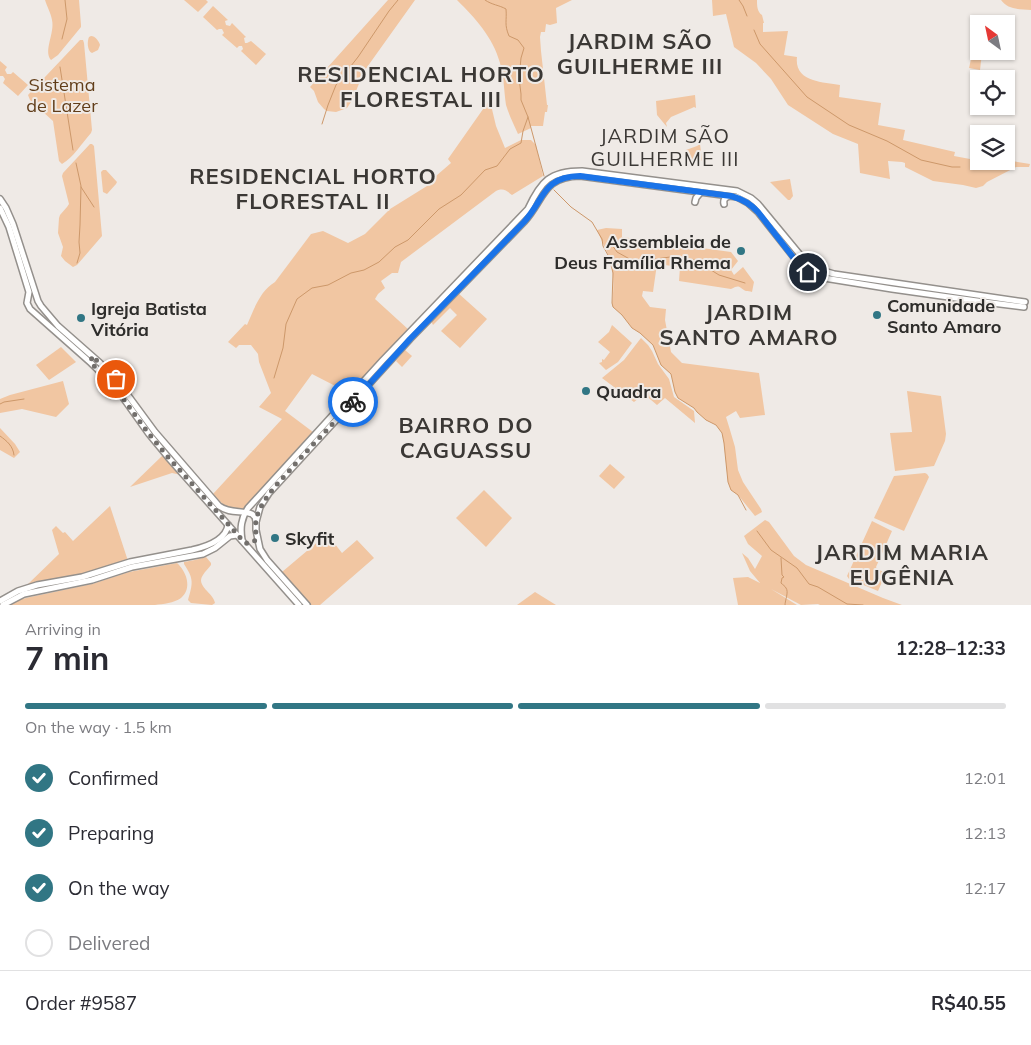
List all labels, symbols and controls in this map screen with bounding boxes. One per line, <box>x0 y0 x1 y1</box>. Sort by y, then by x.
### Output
north arrow <box>970 15 1015 60</box>
map controls <box>970 15 1015 170</box>
district label: JARDIM SÃO GUILHERME III <box>557 27 723 80</box>
district label: RESIDENCIAL HORTO FLORESTAL III <box>297 60 545 113</box>
button: locate <box>970 70 1015 115</box>
park label: Sistema de Lazer <box>26 73 98 117</box>
district label: JARDIM SÃO GUILHERME III <box>591 123 739 171</box>
button: layers <box>970 125 1015 170</box>
district label: RESIDENCIAL HORTO FLORESTAL II <box>189 162 437 215</box>
place label: Assembleia de Deus Família Rhema <box>554 230 731 274</box>
marker: Assembleia de Deus Família Rhema <box>735 245 747 257</box>
pin <box>787 251 829 293</box>
icon: home <box>794 258 822 286</box>
place label: Comunidade Santo Amaro <box>887 294 1001 338</box>
place label: Igreja Batista Vitória <box>90 297 207 341</box>
district label: JARDIM SANTO AMARO <box>660 298 839 351</box>
marker: Comunidade Santo Amaro <box>871 309 883 321</box>
marker: Igreja Batista Vitória <box>75 312 87 324</box>
pin <box>95 358 137 400</box>
icon: bag <box>102 365 130 393</box>
courier <box>328 377 378 427</box>
place label: Quadra <box>596 380 661 403</box>
marker: Quadra <box>580 385 592 397</box>
icon: bike <box>339 388 367 416</box>
district label: BAIRRO DO CAGUASSU <box>398 411 534 464</box>
place label: Skyfit <box>285 527 334 550</box>
marker: Skyfit <box>269 532 281 544</box>
district label: JARDIM MARIA EUGÊNIA <box>815 538 989 591</box>
text: Arriving in <box>25 619 101 639</box>
text: 12:28–12:33 <box>896 636 1006 660</box>
text: 7 min <box>25 638 109 678</box>
text: On the way · 1.5 km <box>25 717 172 737</box>
icon: check <box>25 764 53 792</box>
text: Confirmed <box>68 766 159 790</box>
text: 12:01 <box>964 768 1006 788</box>
icon: check <box>25 819 53 847</box>
text: Preparing <box>68 821 154 845</box>
text: 12:13 <box>964 823 1006 843</box>
icon: check <box>25 874 53 902</box>
text: On the way <box>68 876 170 900</box>
text: 12:17 <box>964 878 1006 898</box>
text: Delivered <box>68 931 150 955</box>
text: Order #9587 <box>25 991 137 1015</box>
text: R$40.55 <box>931 991 1006 1015</box>

